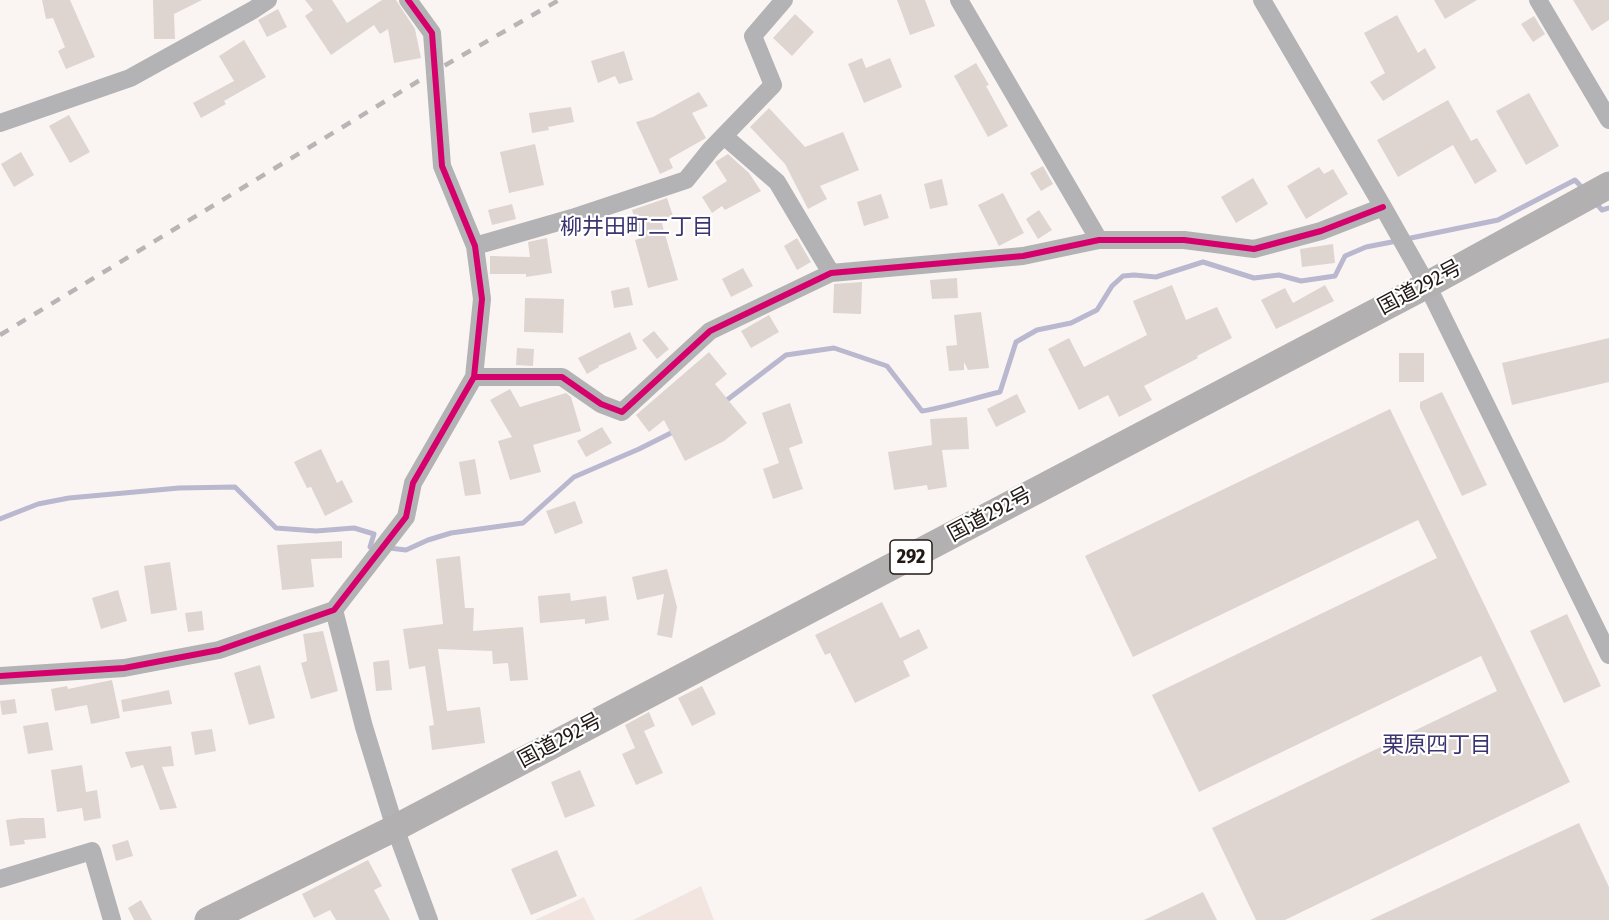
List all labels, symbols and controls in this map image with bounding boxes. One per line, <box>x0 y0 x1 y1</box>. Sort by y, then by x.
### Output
district label: 柳井田町二丁目 <box>560 215 714 241</box>
street label: 国道292号 <box>1374 255 1466 321</box>
street label: 国道292号 <box>944 482 1036 548</box>
road number: 292 <box>890 540 932 574</box>
street label: 国道292号 <box>514 708 606 774</box>
district label: 栗原四丁目 <box>1382 733 1492 759</box>

